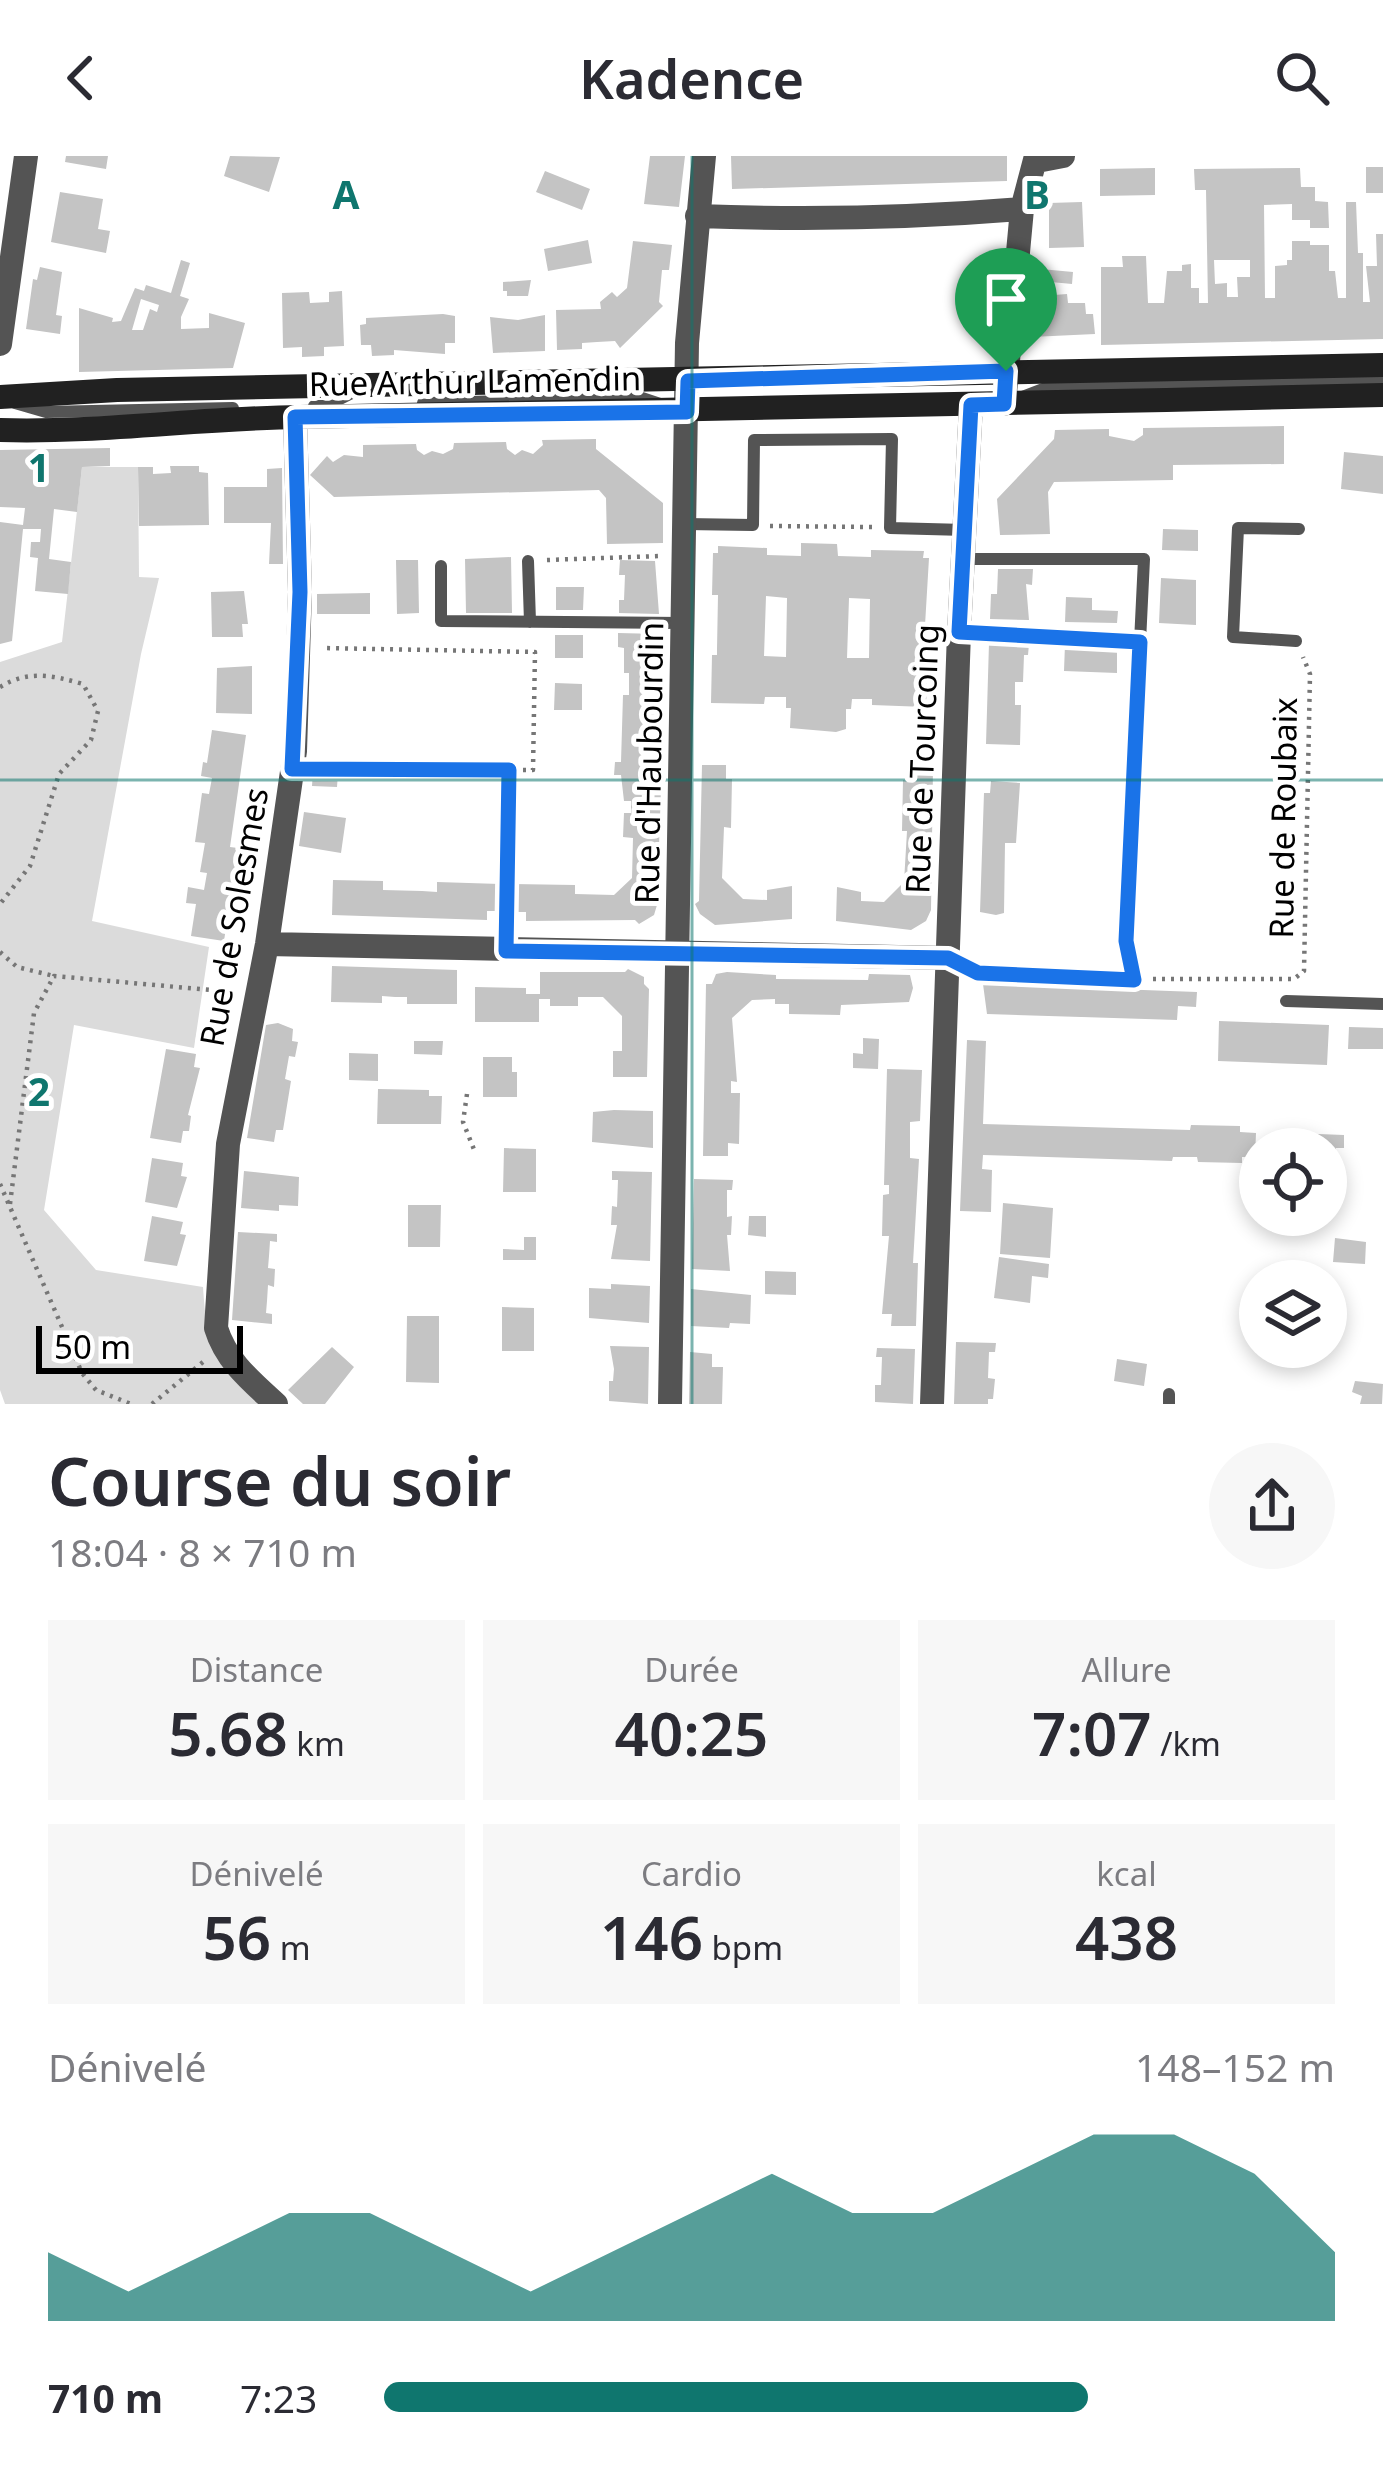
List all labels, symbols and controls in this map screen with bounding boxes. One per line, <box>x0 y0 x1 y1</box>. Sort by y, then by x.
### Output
text: Kadence <box>579 41 804 115</box>
icon: back <box>48 45 114 111</box>
icon: search <box>1269 45 1335 111</box>
text: A <box>333 167 360 220</box>
text: B <box>1024 167 1050 220</box>
pin <box>955 248 1057 371</box>
icon: arrive <box>973 266 1039 332</box>
street label: Rue Arthur Lamendin <box>308 355 642 406</box>
text: 1 <box>28 440 50 493</box>
street label: Rue d'Haubourdin <box>624 622 673 904</box>
street label: Rue de Tourcoing <box>894 623 949 895</box>
street label: Rue de Roubaix <box>1258 697 1307 939</box>
street label: Rue de Solesmes <box>189 784 278 1050</box>
text: 2 <box>28 1064 50 1117</box>
map controls <box>1239 1128 1347 1368</box>
button: locate <box>1239 1128 1347 1236</box>
button: layers <box>1239 1260 1347 1368</box>
scale bar <box>36 1320 243 1373</box>
text: 50 m <box>54 1324 131 1369</box>
text: Course du soir <box>48 1435 511 1525</box>
button: share <box>1209 1443 1335 1569</box>
text: 18:04 · 8 × 710 m <box>48 1525 357 1578</box>
text: Distance <box>190 1647 323 1692</box>
text: Durée <box>644 1647 739 1692</box>
text: Allure <box>1081 1647 1172 1692</box>
text: 5.68 <box>168 1692 288 1774</box>
text: 40:25 <box>615 1692 768 1774</box>
text: 7:07 <box>1032 1692 1152 1774</box>
text: km <box>288 1721 345 1766</box>
text: /km <box>1152 1721 1221 1766</box>
text: Dénivelé <box>189 1851 324 1896</box>
text: Cardio <box>641 1851 742 1896</box>
text: kcal <box>1096 1851 1157 1896</box>
text: 56 <box>202 1896 271 1978</box>
text: 146 <box>600 1896 703 1978</box>
text: 438 <box>1075 1896 1178 1978</box>
text: m <box>271 1925 311 1970</box>
text: bpm <box>703 1925 783 1970</box>
text: Dénivelé <box>48 2040 207 2093</box>
text: 148–152 m <box>1135 2040 1335 2093</box>
text: 710 m <box>48 2371 163 2424</box>
text: 7:23 <box>240 2371 317 2424</box>

